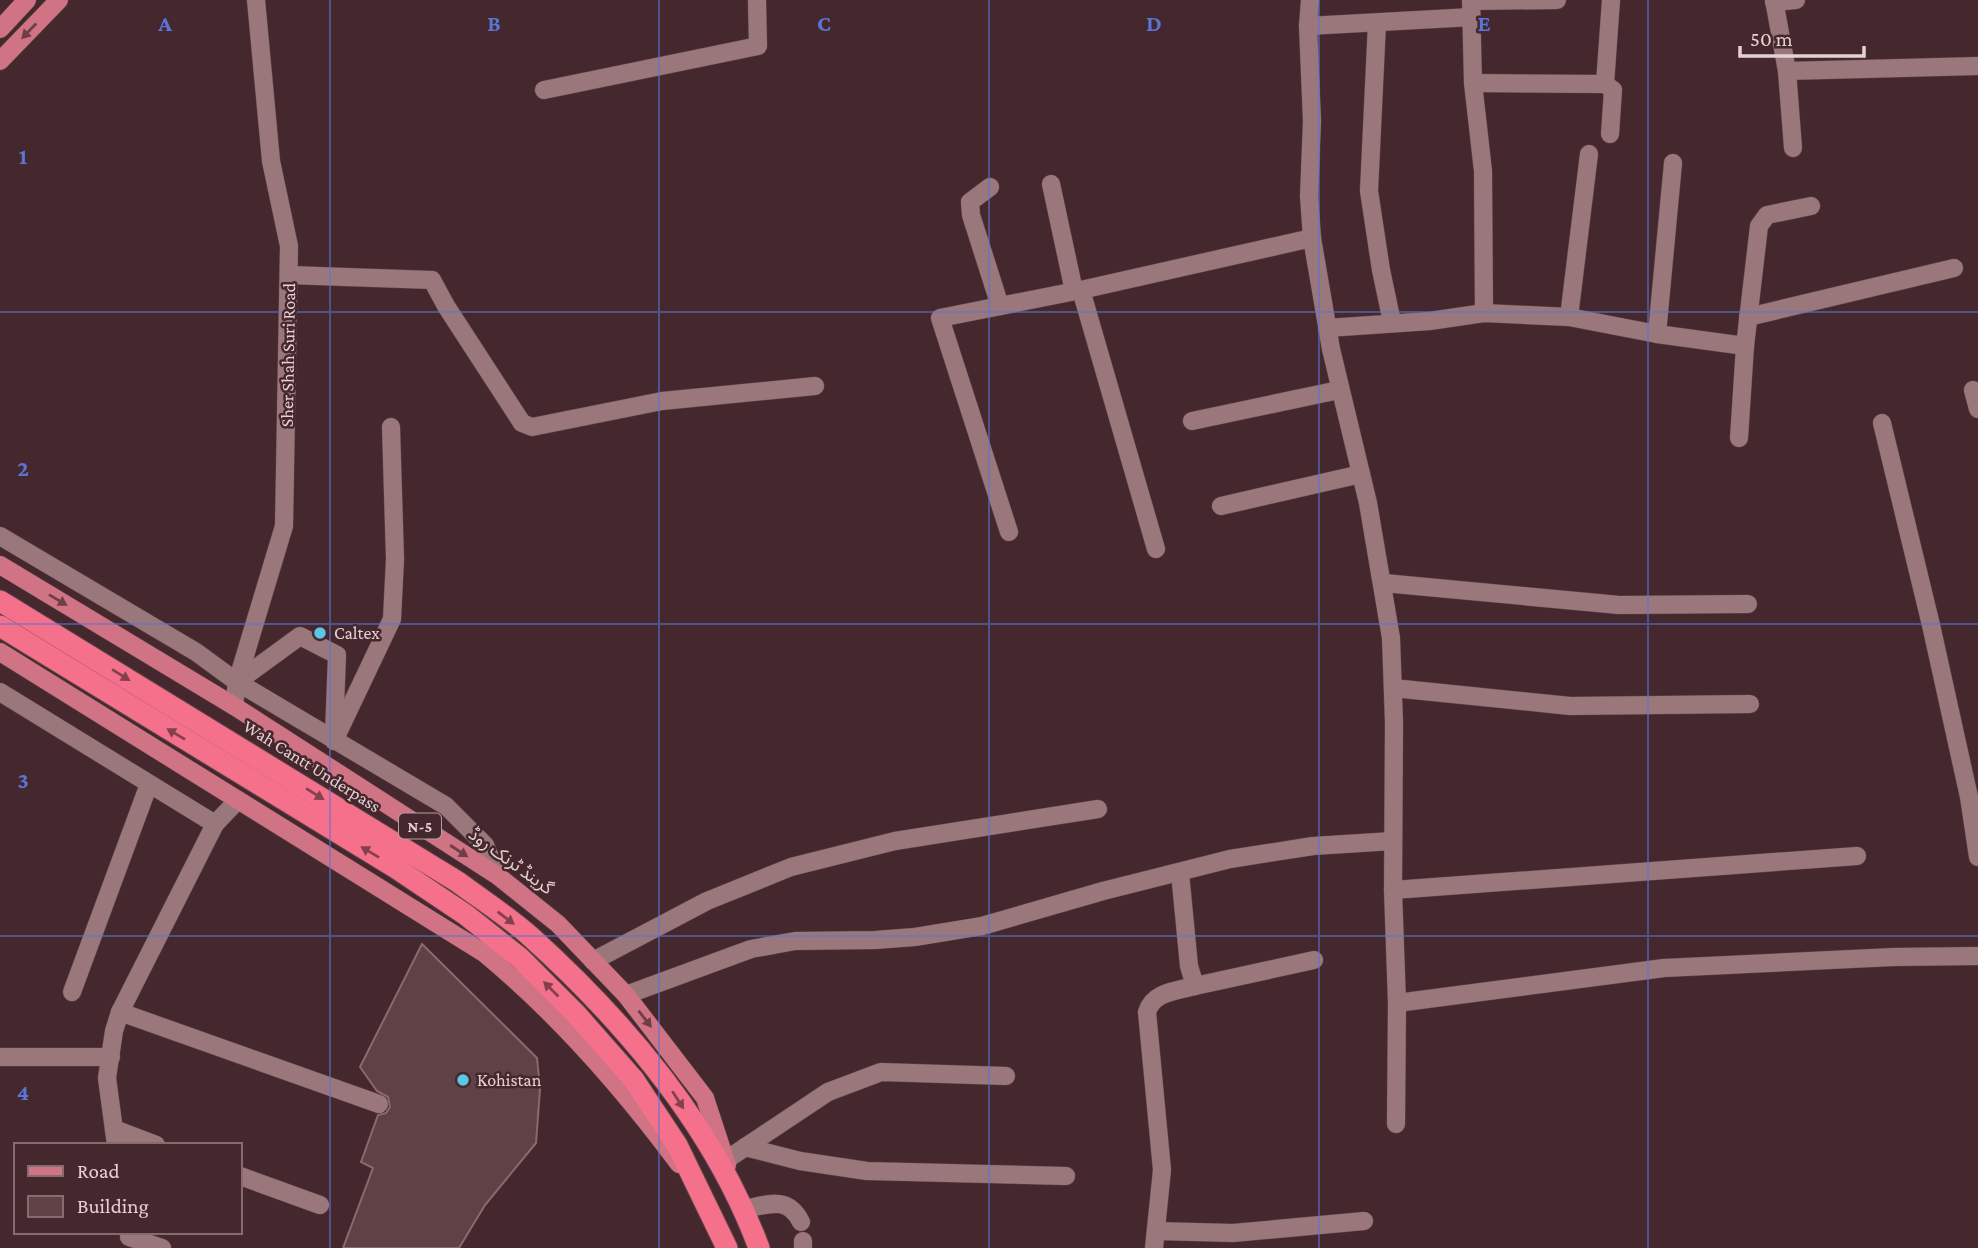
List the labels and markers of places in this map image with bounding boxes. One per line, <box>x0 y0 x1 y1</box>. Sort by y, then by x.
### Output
place label: Caltex <box>334 623 380 643</box>
marker: Caltex <box>312 625 328 641</box>
place label: Kohistan <box>477 1070 542 1090</box>
marker: Kohistan <box>455 1072 471 1088</box>

